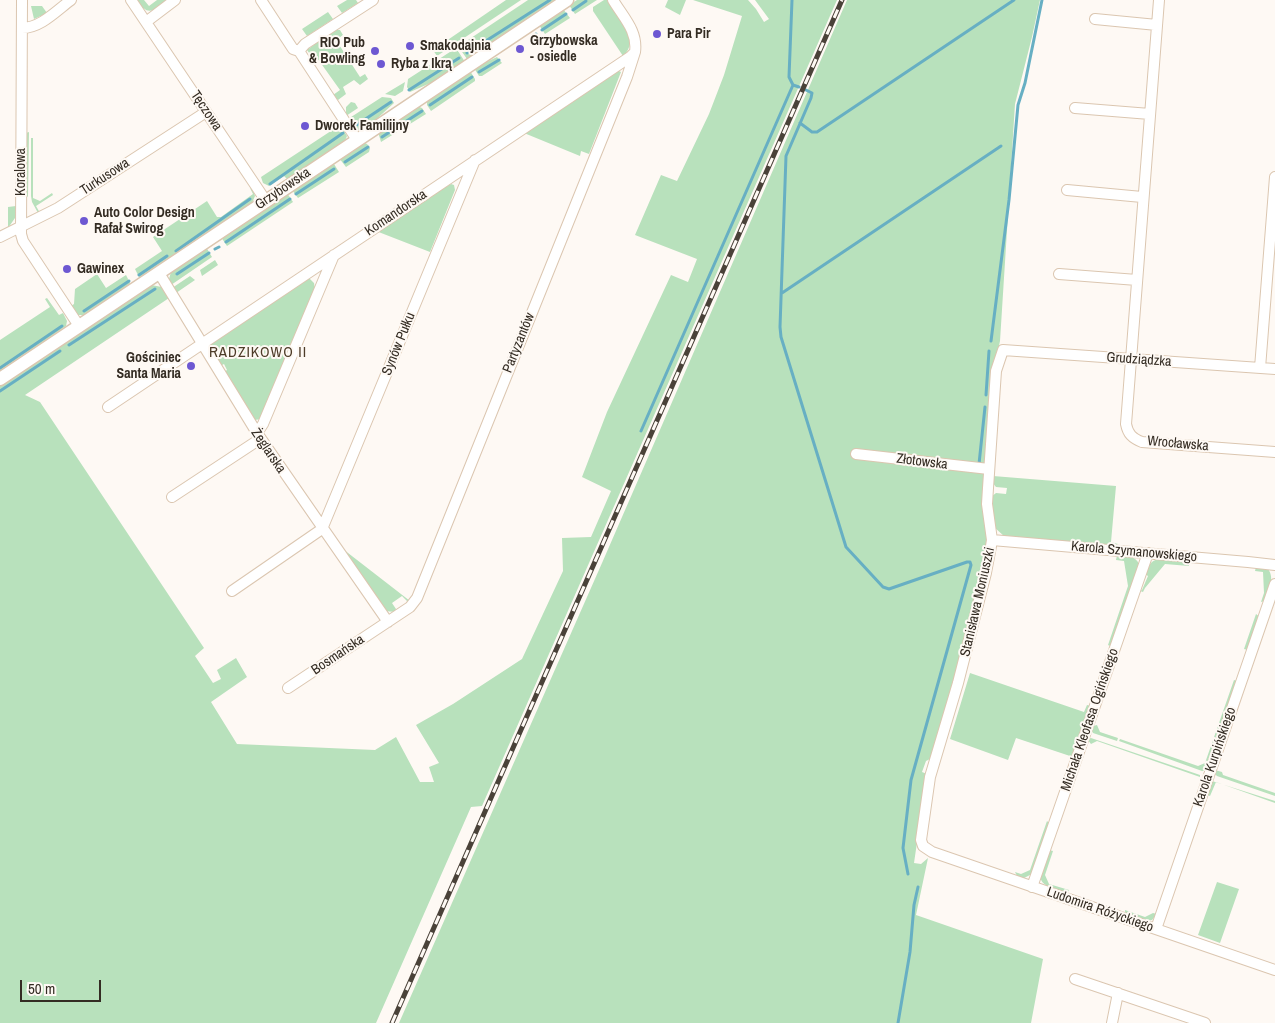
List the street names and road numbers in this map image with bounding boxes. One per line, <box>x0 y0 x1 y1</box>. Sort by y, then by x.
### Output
street label: Tęczowa <box>187 88 225 134</box>
street label: Koralowa <box>13 148 29 196</box>
street label: Turkusowa <box>77 155 133 199</box>
street label: Grzybowska <box>252 164 314 214</box>
street label: Komandorska <box>362 186 430 240</box>
street label: Synów Pułku <box>379 310 419 378</box>
street label: Partyzantów <box>499 311 539 375</box>
street label: Grudziądzka <box>1106 349 1172 371</box>
street label: Żeglarska <box>247 425 289 477</box>
street label: Wrocławska <box>1147 433 1209 455</box>
street label: Złotowska <box>895 451 949 473</box>
street label: Karola Szymanowskiego <box>1070 538 1198 566</box>
street label: Stanisława Moniuszki <box>957 546 999 658</box>
street label: Bosmańska <box>308 631 368 679</box>
street label: Michała Kleofasa Ogińskiego <box>1058 646 1122 794</box>
street label: Karola Kurpińskiego <box>1190 705 1240 809</box>
street label: Ludomira Różyckiego <box>1044 884 1156 936</box>

